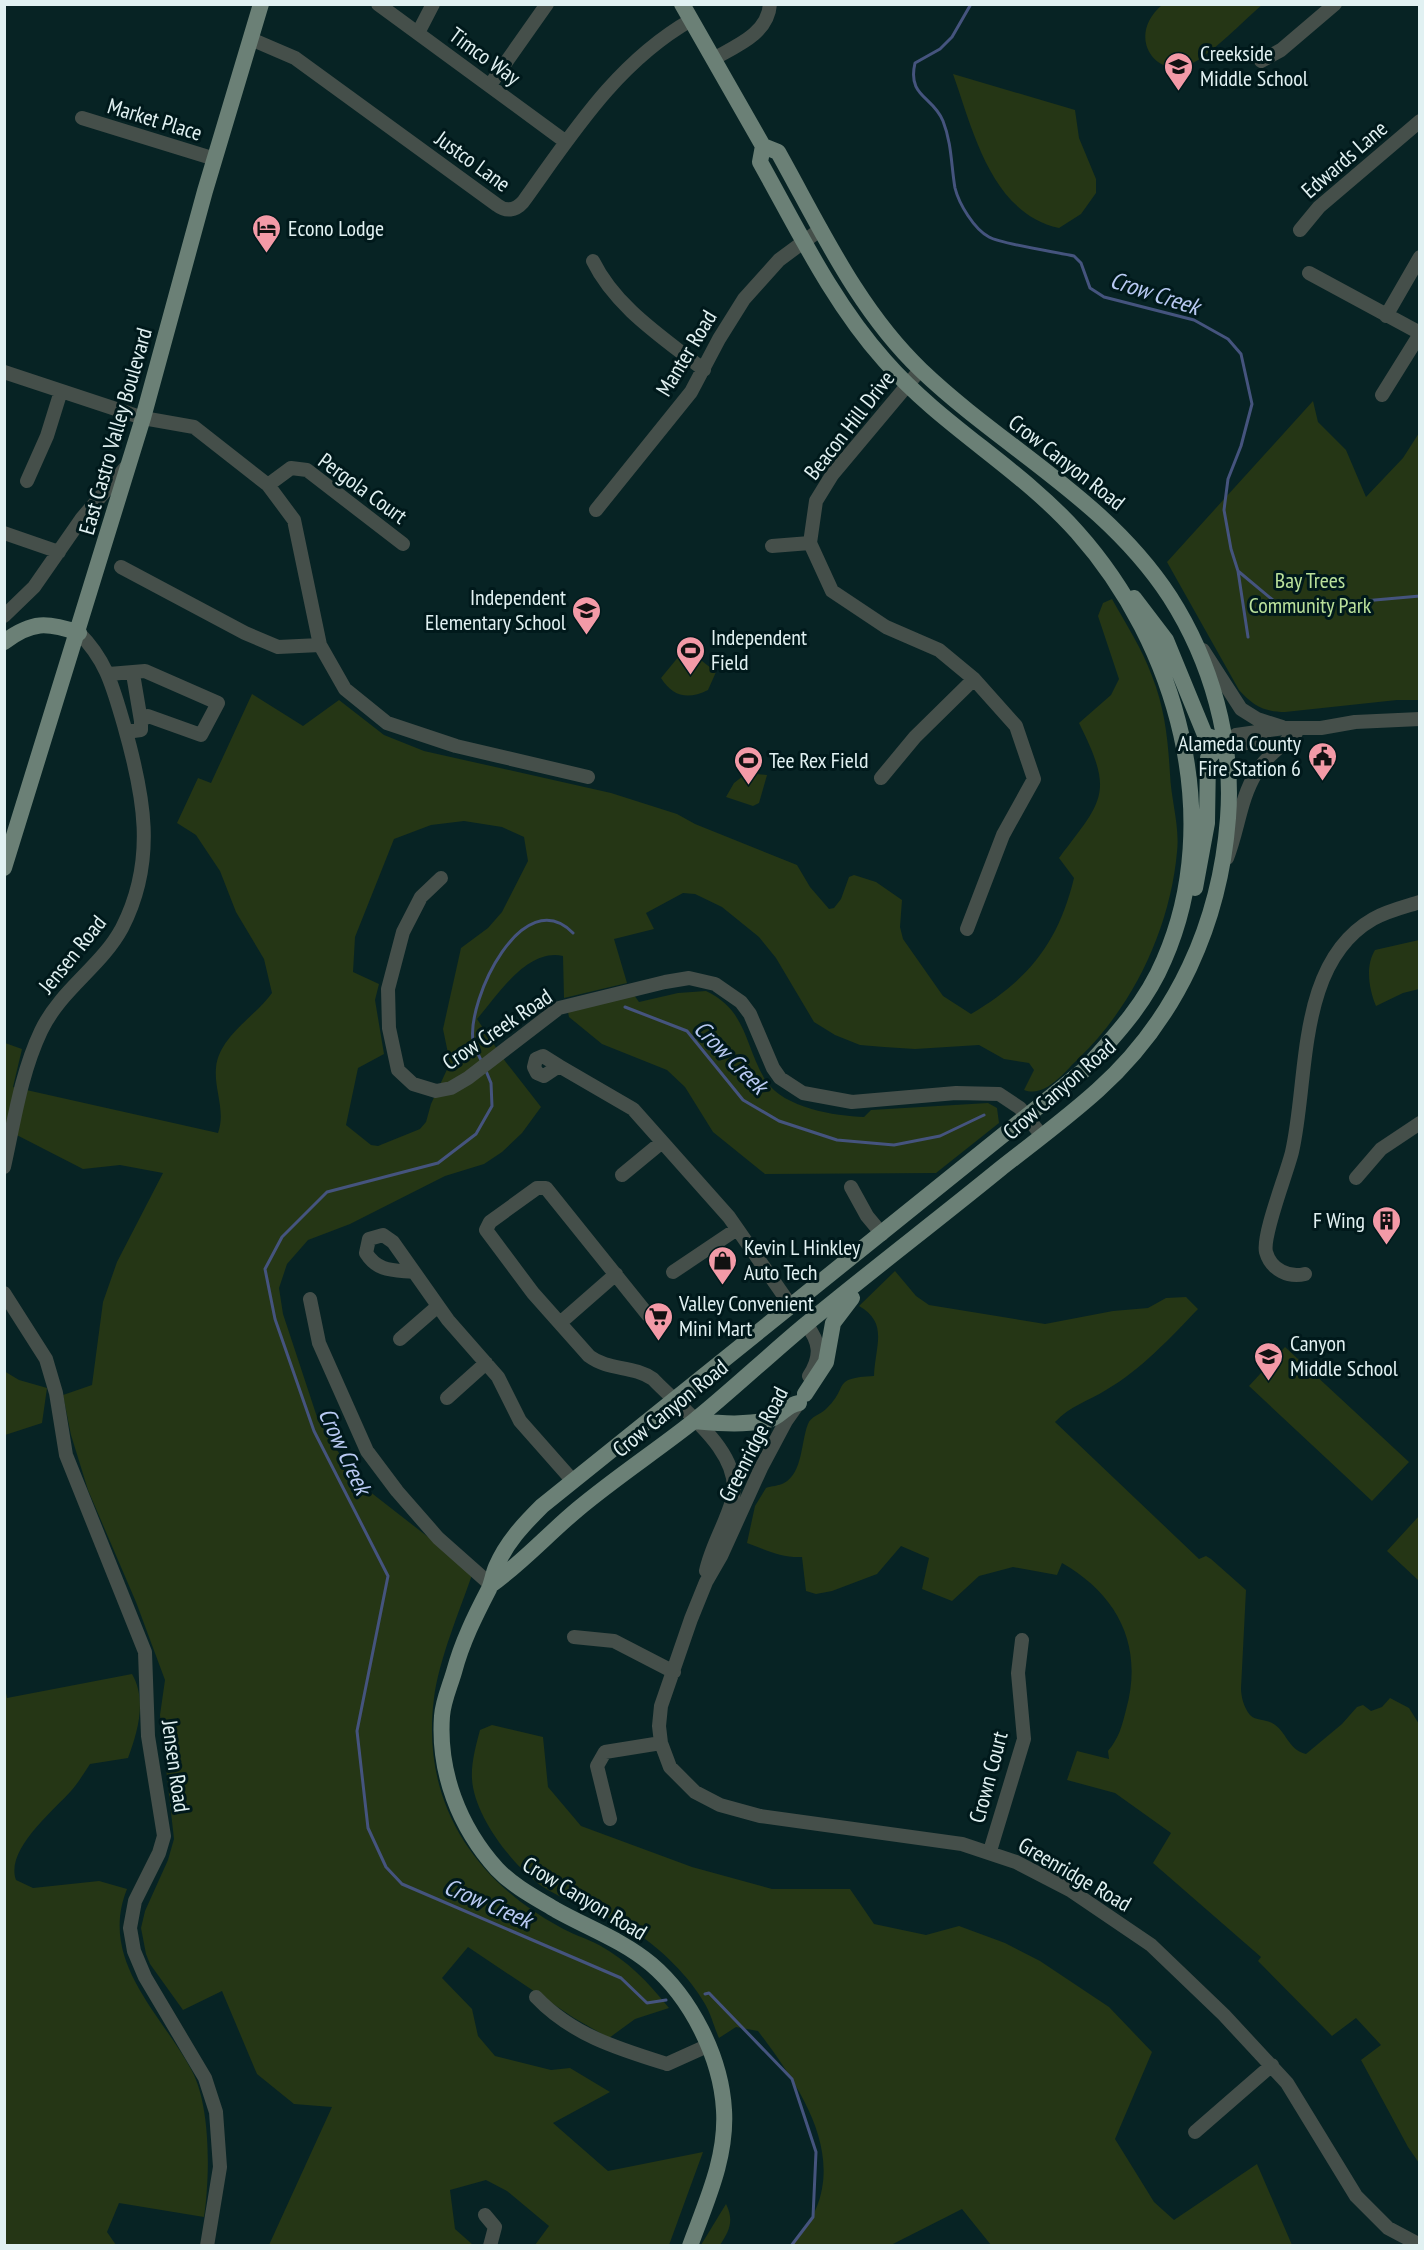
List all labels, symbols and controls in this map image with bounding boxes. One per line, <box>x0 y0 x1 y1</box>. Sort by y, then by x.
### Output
street label: Timco Way <box>444 21 527 92</box>
place label: Creekside Middle School <box>1200 39 1309 92</box>
school or university icon: Creekside Middle School <box>1163 50 1195 92</box>
street label: Market Place <box>104 91 206 147</box>
street label: Edwards Lane <box>1295 114 1393 204</box>
street label: Justco Lane <box>429 124 516 198</box>
hotel icon: Econo Lodge <box>251 212 283 254</box>
place label: Econo Lodge <box>288 214 384 242</box>
water label: Crow Creek <box>1106 264 1206 323</box>
street label: Manter Road <box>649 305 723 401</box>
street label: East Castro Valley Boulevard <box>72 324 158 538</box>
street label: Beacon Hill Drive <box>798 365 900 485</box>
street label: Crow Canyon Road <box>1003 408 1131 516</box>
street label: Pergola Court <box>313 446 413 530</box>
park label: Bay Trees Community Park <box>1249 566 1372 619</box>
place label: Independent Elementary School <box>425 583 567 636</box>
school or university icon: Independent Elementary School <box>571 594 603 636</box>
place label: Independent Field <box>711 623 807 676</box>
sports icon: Independent Field <box>674 634 706 676</box>
place label: Alameda County Fire Station 6 <box>1178 729 1302 782</box>
public building icon: Alameda County Fire Station 6 <box>1306 740 1338 782</box>
sports icon: Tee Rex Field <box>732 744 764 786</box>
place label: Tee Rex Field <box>769 746 868 774</box>
street label: Jensen Road <box>31 909 112 1000</box>
street label: Crow Creek Road <box>437 982 557 1076</box>
water label: Crow Creek <box>687 1013 777 1103</box>
street label: Crow Canyon Road <box>997 1032 1121 1146</box>
building icon: F Wing <box>1370 1204 1402 1246</box>
place label: F Wing <box>1313 1206 1365 1234</box>
place label: Kevin L Hinkley Auto Tech <box>744 1233 861 1286</box>
shop icon: Kevin L Hinkley Auto Tech <box>707 1244 739 1286</box>
place label: Valley Convenient Mini Mart <box>678 1289 814 1342</box>
supermarket icon: Valley Convenient Mini Mart <box>642 1300 674 1342</box>
place label: Canyon Middle School <box>1290 1329 1399 1382</box>
school or university icon: Canyon Middle School <box>1253 1340 1285 1382</box>
street label: Crow Canyon Road <box>607 1353 733 1463</box>
street label: Greenridge Road <box>712 1382 794 1506</box>
water label: Crow Creek <box>311 1403 380 1502</box>
street label: Jensen Road <box>156 1717 196 1814</box>
street label: Crown Court <box>962 1728 1014 1826</box>
street label: Greenridge Road <box>1014 1830 1136 1918</box>
street label: Crow Canyon Road <box>518 1850 652 1946</box>
water label: Crow Creek <box>439 1871 539 1936</box>

